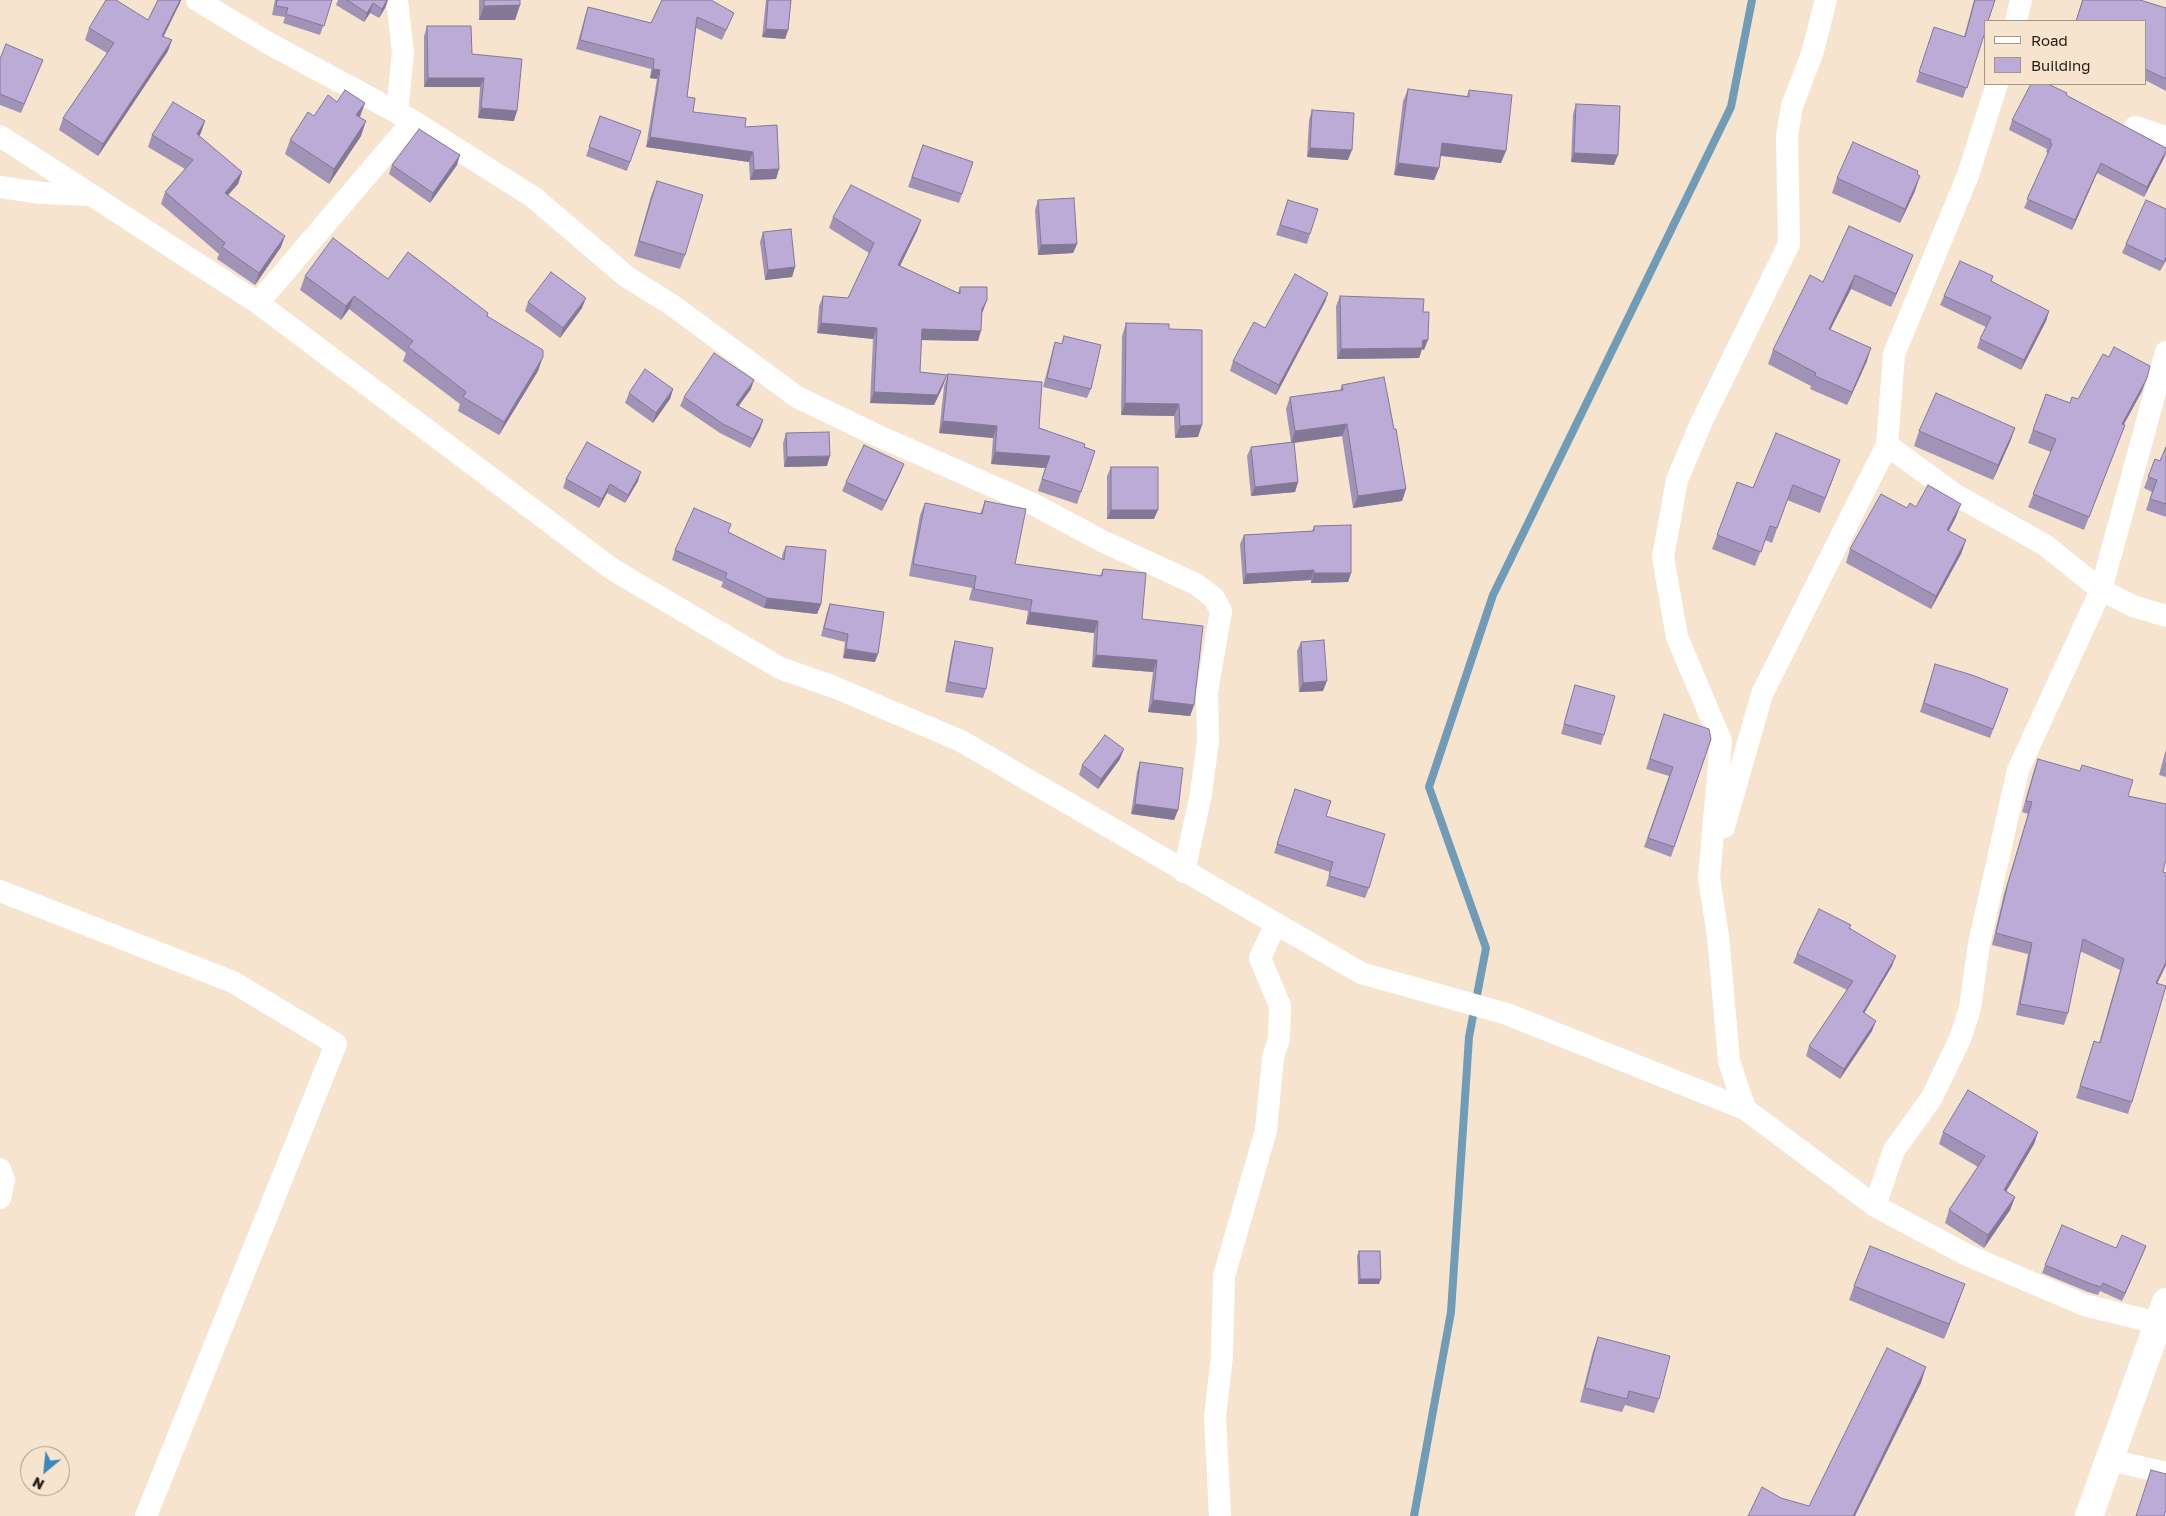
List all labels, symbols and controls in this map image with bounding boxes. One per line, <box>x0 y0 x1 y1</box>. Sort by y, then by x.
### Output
legend <box>1984 20 2146 85</box>
text: Road <box>2031 31 2068 49</box>
text: Building <box>2031 56 2091 74</box>
north arrow <box>20 1446 70 1496</box>
text: N <box>30 1474 47 1494</box>

